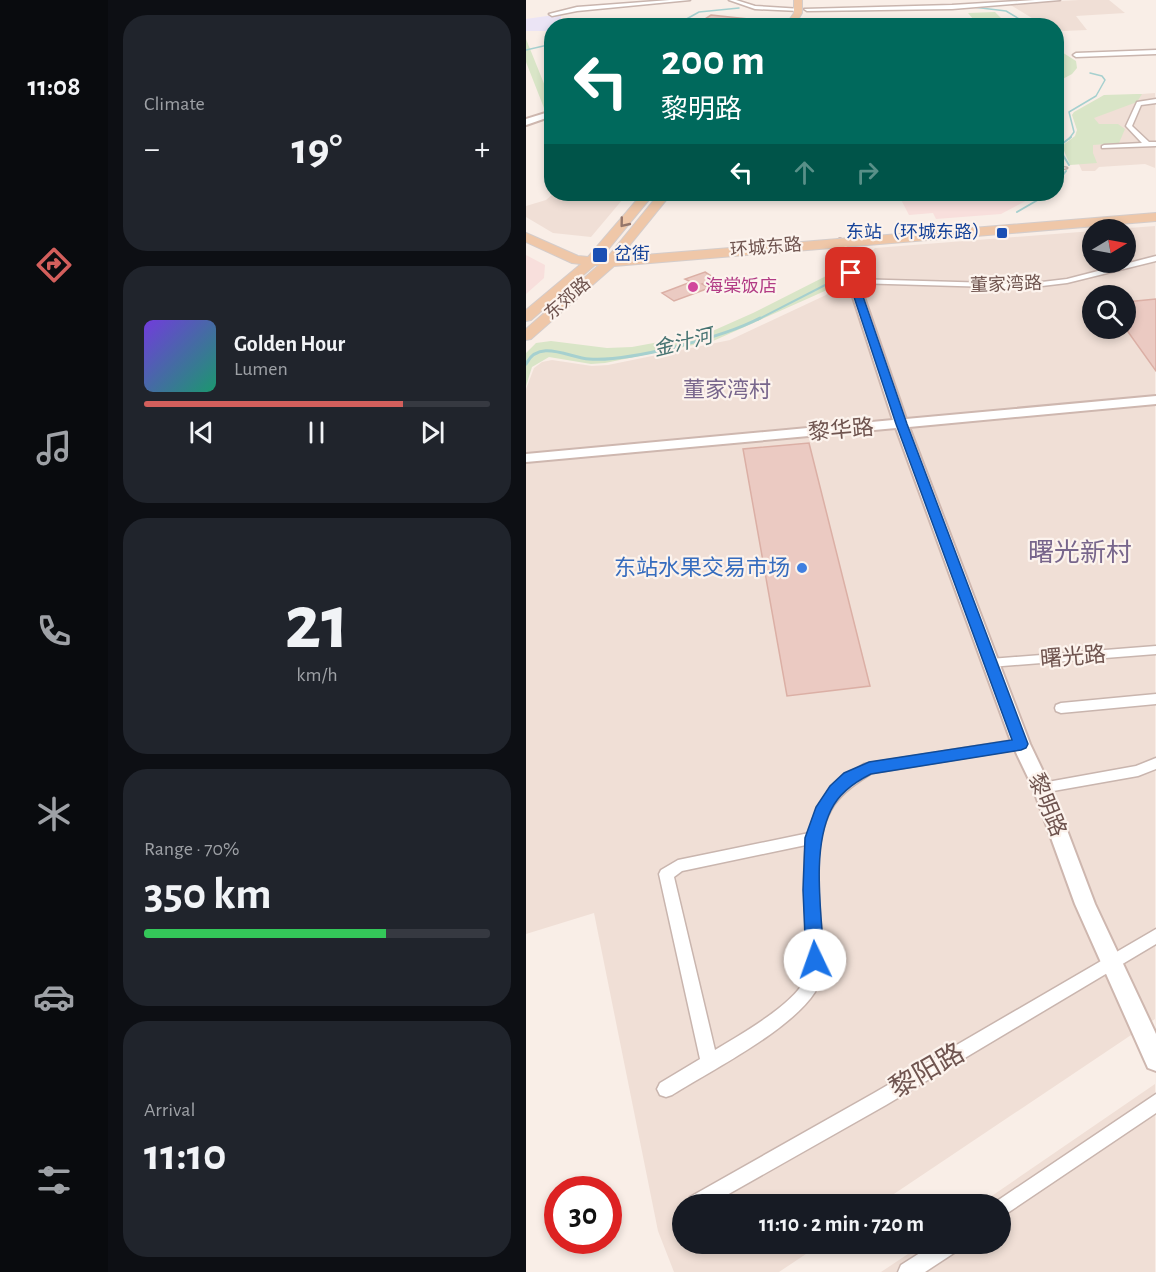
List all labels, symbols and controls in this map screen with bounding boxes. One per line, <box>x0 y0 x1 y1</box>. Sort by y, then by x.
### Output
text: 200 m <box>661 40 765 82</box>
icon: left <box>562 42 640 120</box>
text: 11:08 <box>27 73 81 100</box>
text: Climate <box>144 94 205 114</box>
text: 黎明路 <box>661 96 742 123</box>
text: 19° <box>291 127 343 172</box>
text: − <box>144 133 160 166</box>
text: + <box>474 133 490 166</box>
icon: left <box>725 156 758 189</box>
icon: ahead <box>788 156 821 189</box>
icon: right <box>851 156 884 189</box>
one-way arrow <box>620 216 631 227</box>
north arrow <box>1082 219 1136 273</box>
map controls <box>1082 219 1136 339</box>
place label: 东站（环城东路） <box>846 222 990 242</box>
marker: 东站（环城东路） <box>995 226 1009 240</box>
street label: 环城东路 <box>729 234 803 260</box>
icon: directions <box>33 244 75 286</box>
place label: 岔街 <box>614 244 650 264</box>
marker: 岔街 <box>591 246 609 264</box>
pin <box>825 247 876 298</box>
icon: arrive <box>834 256 867 289</box>
street label: 东郊路 <box>540 273 594 324</box>
street label: 董家湾路 <box>970 273 1042 295</box>
place label: 海棠饭店 <box>705 276 777 296</box>
marker: 海棠饭店 <box>686 280 700 294</box>
button: search <box>1082 285 1136 339</box>
water label: 金汁河 <box>651 324 718 360</box>
text: Golden Hour <box>234 333 345 355</box>
text: Lumen <box>234 359 288 379</box>
district label: 董家湾村 <box>683 378 771 401</box>
street label: 黎华路 <box>807 415 875 444</box>
icon: previous <box>185 416 218 449</box>
icon: pause <box>300 416 333 449</box>
icon: next <box>416 416 449 449</box>
icon: music <box>33 427 75 469</box>
district label: 曙光新村 <box>1028 539 1132 566</box>
place label: 东站水果交易市场 <box>614 556 790 579</box>
marker: 东站水果交易市场 <box>795 561 809 575</box>
text: 21 <box>285 585 349 663</box>
icon: phone <box>33 610 75 652</box>
street label: 曙光路 <box>1039 642 1107 671</box>
text: km/h <box>296 665 338 685</box>
street label: 黎明路 <box>1024 770 1070 840</box>
icon: climate <box>33 793 75 835</box>
text: Range · 70% <box>144 839 240 859</box>
text: 350 km <box>144 872 272 917</box>
position arrow <box>783 928 847 992</box>
icon: car <box>33 976 75 1018</box>
street label: 黎阳路 <box>885 1038 969 1103</box>
text: Arrival <box>144 1100 195 1120</box>
text: 11:10 <box>144 1133 226 1178</box>
icon: filters <box>33 1159 75 1201</box>
speed limit sign: 30 <box>544 1176 622 1254</box>
text: 11:10 · 2 min · 720 m <box>759 1213 924 1235</box>

